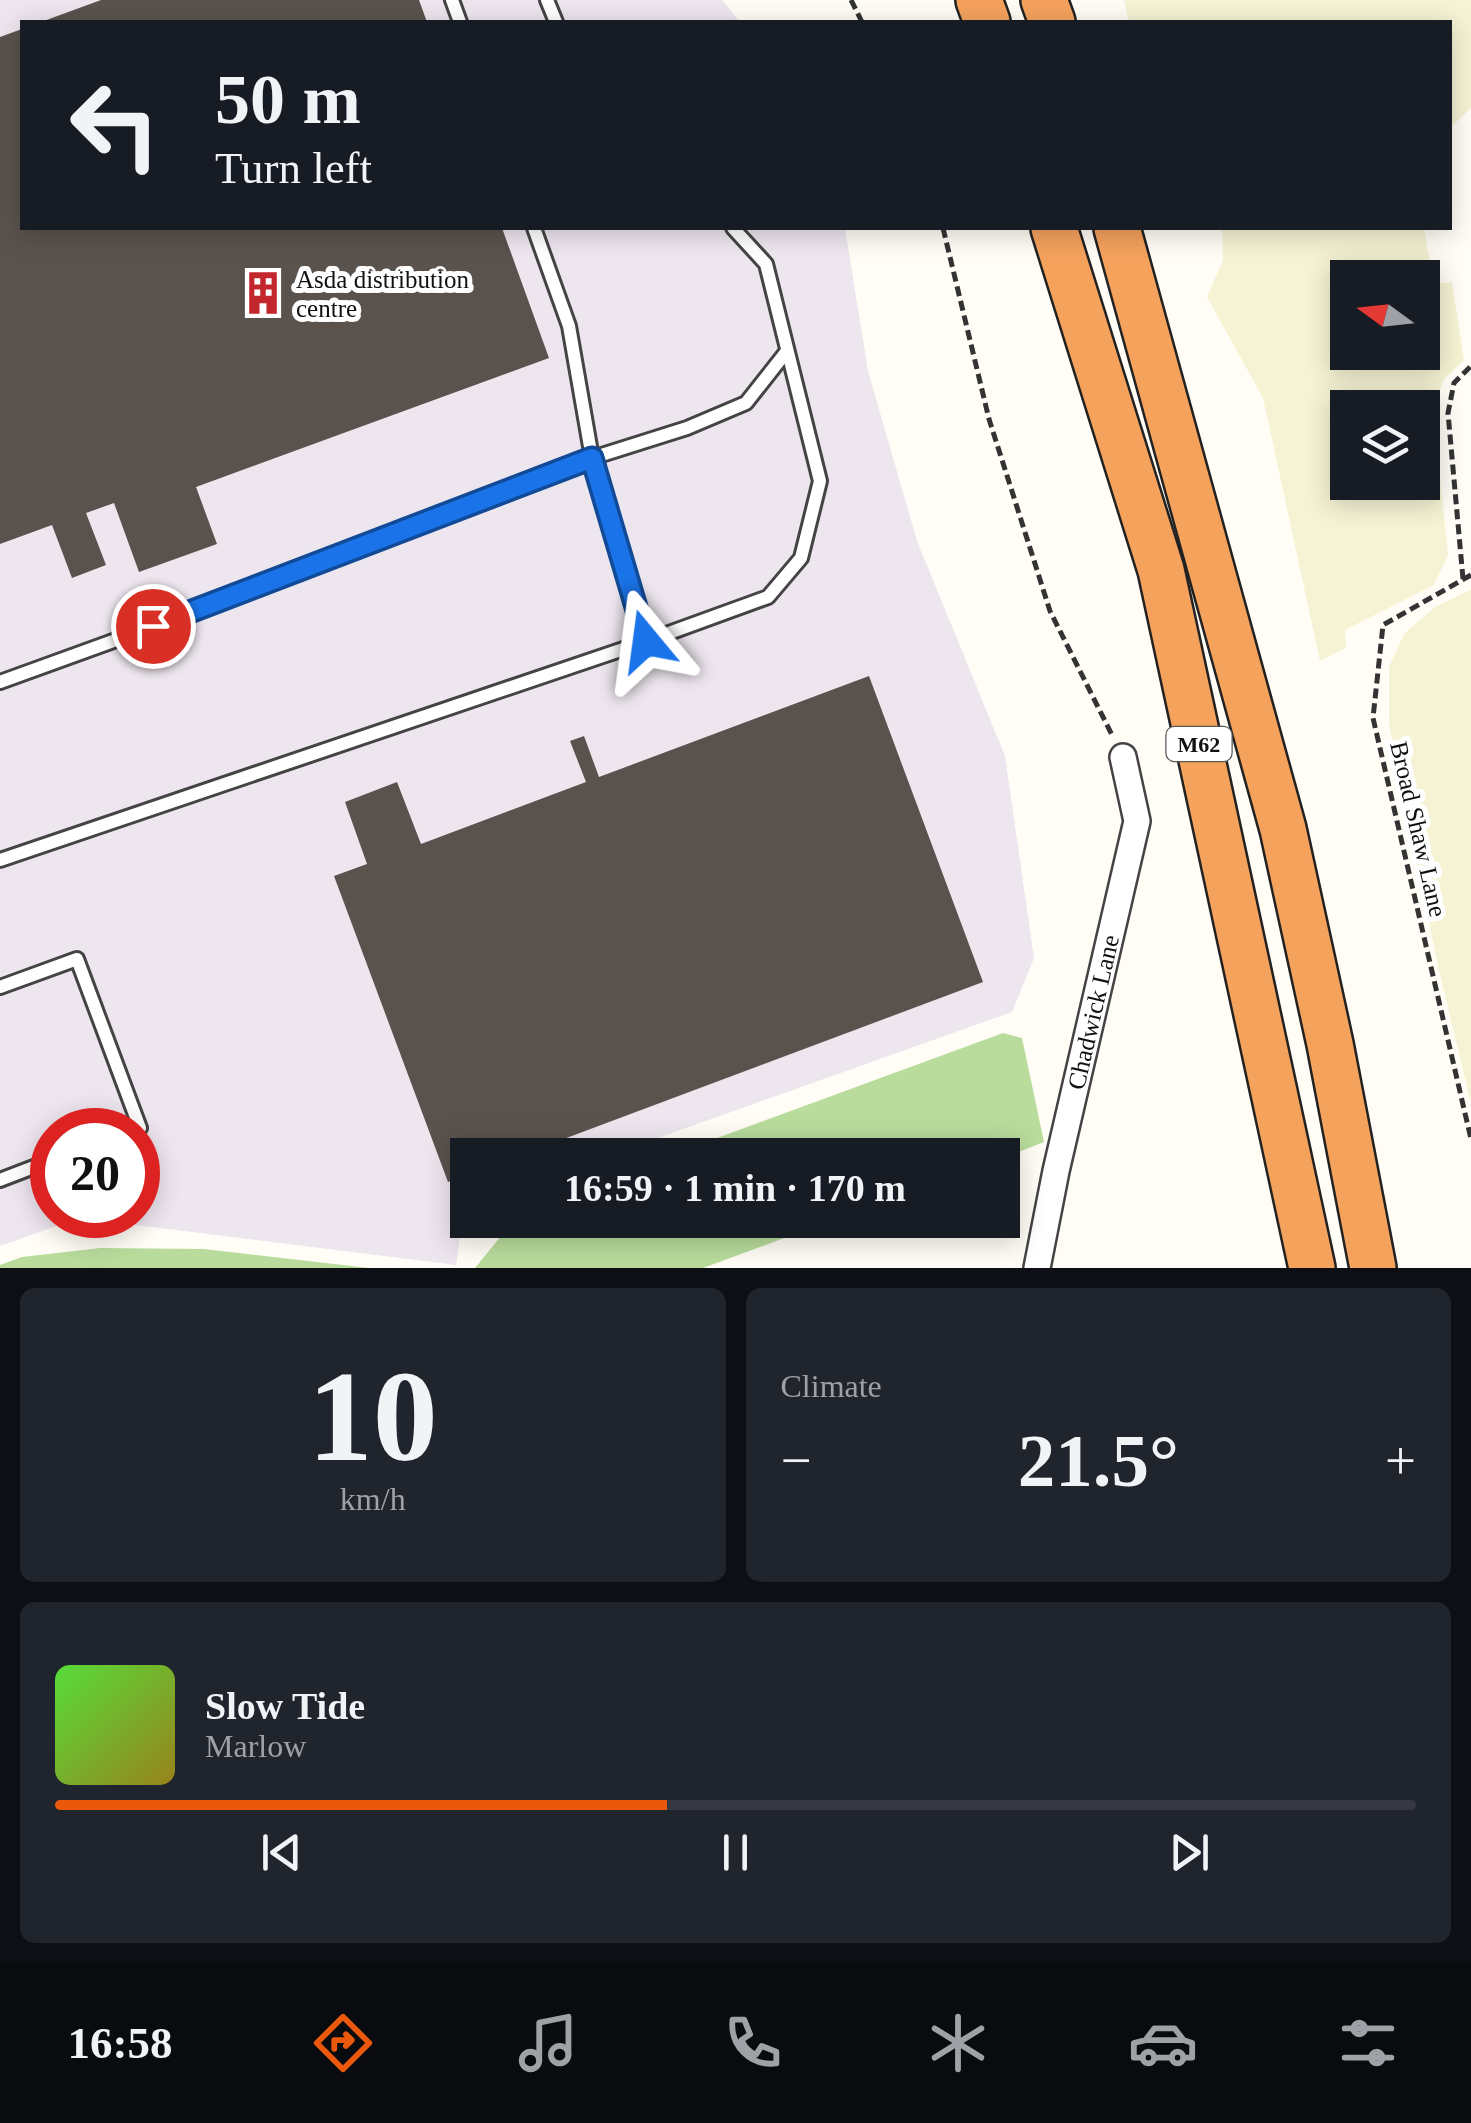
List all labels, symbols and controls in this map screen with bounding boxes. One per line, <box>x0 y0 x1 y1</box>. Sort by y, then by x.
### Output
icon: left <box>50 60 180 190</box>
text: 50 m <box>215 61 361 138</box>
text: Turn left <box>215 143 372 193</box>
north arrow <box>1330 260 1440 370</box>
map controls <box>1330 260 1440 500</box>
place label: Asda distribution centre <box>296 266 469 322</box>
building icon: Asda distribution centre <box>239 269 287 317</box>
button: layers <box>1330 390 1440 500</box>
pin <box>111 584 196 669</box>
position arrow <box>594 589 698 693</box>
icon: arrive <box>126 599 181 654</box>
road number: M62 <box>1166 727 1232 761</box>
street label: Broad Shaw Lane <box>1385 739 1452 919</box>
street label: Chadwick Lane <box>1062 932 1124 1092</box>
speed limit sign: 20 <box>30 1108 160 1238</box>
text: 16:59 · 1 min · 170 m <box>564 1167 906 1209</box>
text: 10 <box>308 1344 438 1488</box>
text: Climate <box>781 1368 882 1404</box>
text: 21.5° <box>1018 1419 1179 1502</box>
text: − <box>781 1430 812 1491</box>
text: + <box>1385 1430 1416 1491</box>
text: km/h <box>340 1481 406 1517</box>
text: Slow Tide <box>205 1685 365 1727</box>
text: Marlow <box>205 1728 306 1764</box>
icon: previous <box>254 1825 309 1880</box>
icon: pause <box>708 1825 763 1880</box>
icon: next <box>1162 1825 1217 1880</box>
icon: directions <box>308 2008 378 2078</box>
icon: music <box>513 2008 583 2078</box>
icon: phone <box>718 2008 788 2078</box>
icon: climate <box>923 2008 993 2078</box>
icon: car <box>1128 2008 1198 2078</box>
icon: filters <box>1333 2008 1403 2078</box>
text: 16:58 <box>68 2018 173 2068</box>

